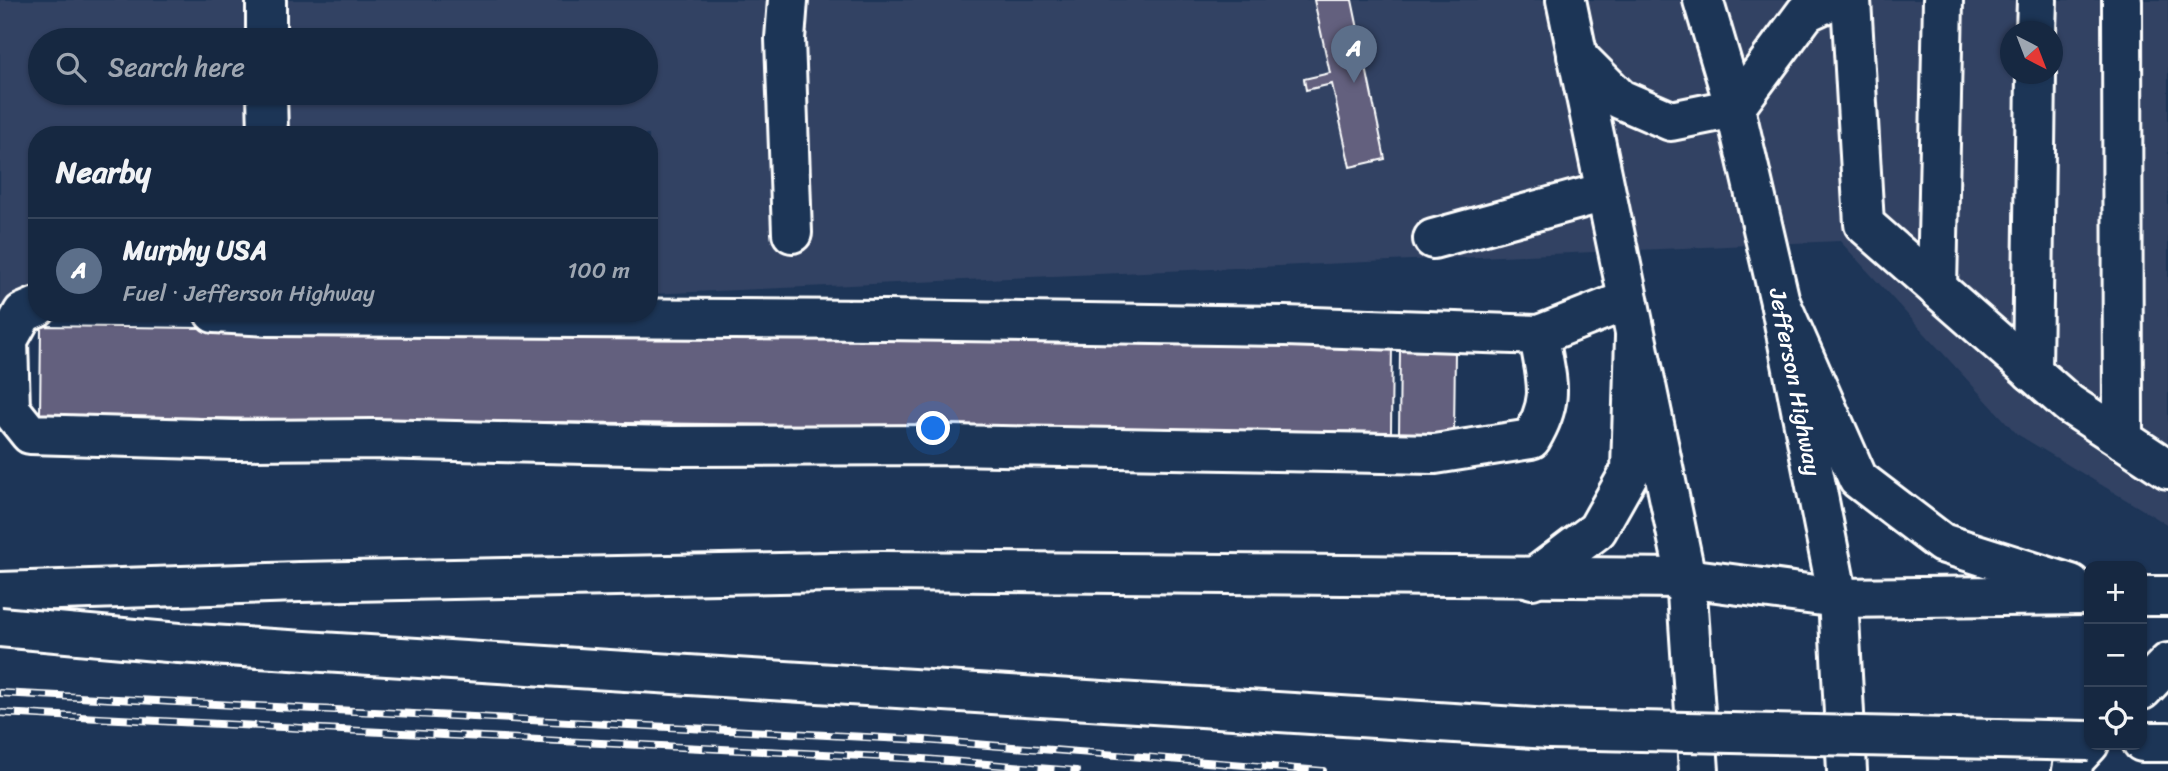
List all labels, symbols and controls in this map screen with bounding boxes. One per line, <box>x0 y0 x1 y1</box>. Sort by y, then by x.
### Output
north arrow <box>2000 21 2063 84</box>
pin: A <box>1331 25 1377 83</box>
search box <box>28 28 658 105</box>
text: Search here <box>108 44 245 90</box>
icon: search <box>52 48 90 86</box>
text: Nearby <box>56 145 151 199</box>
text: Murphy USA <box>123 227 267 273</box>
text: A <box>71 250 87 291</box>
text: 100 m <box>567 250 630 291</box>
text: Fuel · Jefferson Highway <box>123 273 375 314</box>
street label: Jefferson Highway <box>1757 284 1833 479</box>
your location <box>916 411 950 445</box>
map controls <box>2084 561 2147 750</box>
button: + <box>2084 561 2147 624</box>
button: − <box>2084 624 2147 687</box>
button: locate <box>2084 687 2147 750</box>

